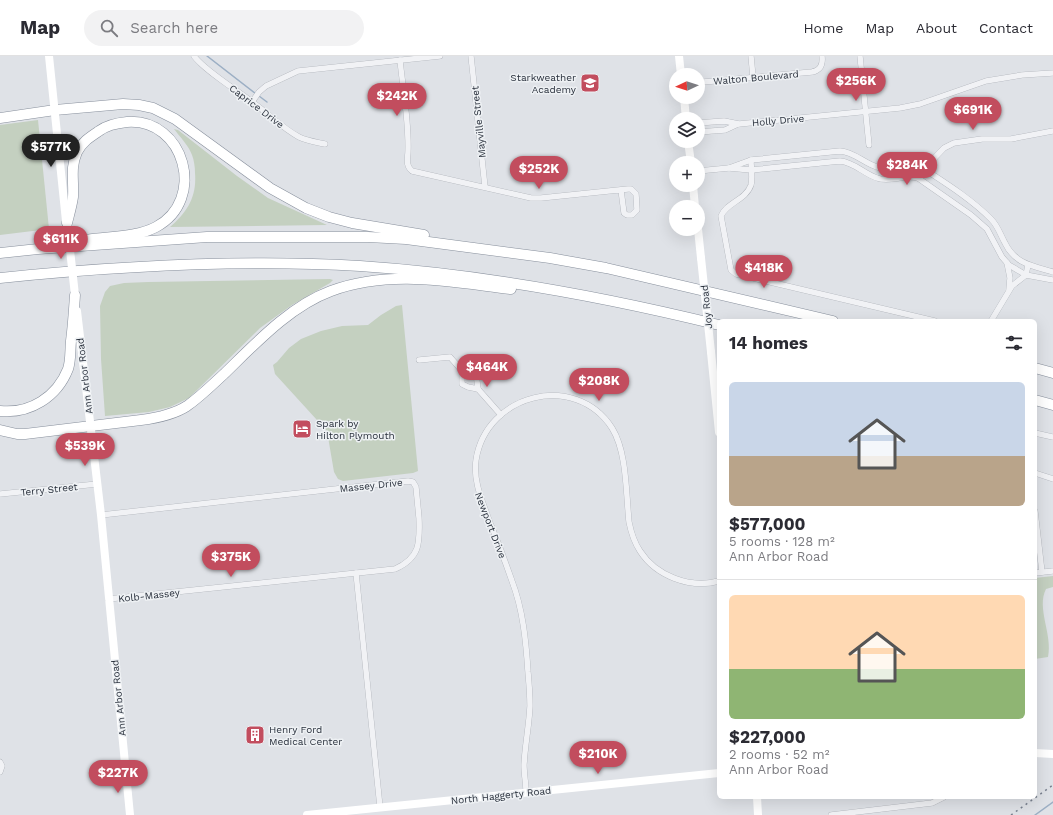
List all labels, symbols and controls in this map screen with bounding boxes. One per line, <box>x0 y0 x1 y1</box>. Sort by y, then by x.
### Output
search box <box>84 10 364 46</box>
text: Map <box>20 16 60 39</box>
icon: search <box>98 17 120 39</box>
text: Search here <box>130 19 218 37</box>
text: Home <box>803 20 843 36</box>
text: Map <box>865 20 894 36</box>
text: About <box>916 20 957 36</box>
text: Contact <box>979 20 1033 36</box>
north arrow <box>669 68 705 104</box>
map controls <box>669 68 705 236</box>
street label: Walton Boulevard <box>713 68 799 87</box>
pin: $256K <box>828 68 884 102</box>
place label: Starkweather Academy <box>510 72 577 95</box>
school or university icon: Starkweather Academy <box>579 72 601 94</box>
text: $256K <box>836 73 876 88</box>
street label: Caprice Drive <box>227 82 286 131</box>
pin: $242K <box>369 83 425 117</box>
street label: Mayville Street <box>469 85 488 158</box>
text: $242K <box>377 88 417 103</box>
pin: $691K <box>945 97 1001 131</box>
text: $691K <box>954 102 992 117</box>
button: layers <box>669 112 705 148</box>
street label: Holly Drive <box>751 113 805 128</box>
pin: $577K <box>23 134 79 168</box>
text: $577K <box>31 139 71 154</box>
pin: $284K <box>879 152 935 186</box>
pin: $252K <box>511 156 567 190</box>
button: + <box>669 156 705 192</box>
text: $284K <box>886 157 928 172</box>
text: $252K <box>519 161 559 176</box>
button: − <box>669 200 705 236</box>
pin: $611K <box>33 226 89 260</box>
text: $611K <box>43 231 79 246</box>
pin: $418K <box>736 255 792 289</box>
text: $418K <box>744 260 784 275</box>
street label: Joy Road <box>699 284 714 329</box>
icon: filters <box>1003 332 1025 354</box>
text: 14 homes <box>729 333 808 353</box>
street label: Ann Arbor Road <box>74 337 95 415</box>
pin: $464K <box>459 354 515 388</box>
text: $464K <box>466 359 508 374</box>
pin: $208K <box>571 368 627 402</box>
text: $208K <box>578 373 620 388</box>
icon: home <box>841 408 913 480</box>
hotel icon: Spark by Hilton Plymouth <box>291 418 313 440</box>
place label: Spark by Hilton Plymouth <box>316 418 395 441</box>
pin: $539K <box>57 433 113 467</box>
text: $539K <box>65 438 105 453</box>
street label: Massey Drive <box>339 477 403 494</box>
street label: Terry Street <box>20 481 79 498</box>
street label: Newport Drive <box>473 491 508 560</box>
text: $577,000 <box>729 514 806 534</box>
text: 5 rooms · 128 m² <box>729 534 835 549</box>
pin: $375K <box>203 544 259 578</box>
text: $375K <box>211 549 251 564</box>
text: Ann Arbor Road <box>729 549 829 564</box>
street label: Kolb-Massey <box>118 587 181 604</box>
icon: home <box>841 621 913 693</box>
street label: Ann Arbor Road <box>109 659 128 737</box>
building icon: Henry Ford Medical Center <box>244 724 266 746</box>
place label: Henry Ford Medical Center <box>269 724 342 747</box>
text: $227,000 <box>729 727 806 747</box>
pin: $210K <box>570 741 626 775</box>
text: $210K <box>578 746 618 761</box>
text: 2 rooms · 52 m² <box>729 747 829 762</box>
pin: $227K <box>90 760 146 794</box>
text: Ann Arbor Road <box>729 762 829 777</box>
text: $227K <box>98 765 138 780</box>
street label: North Haggerty Road <box>450 785 552 806</box>

